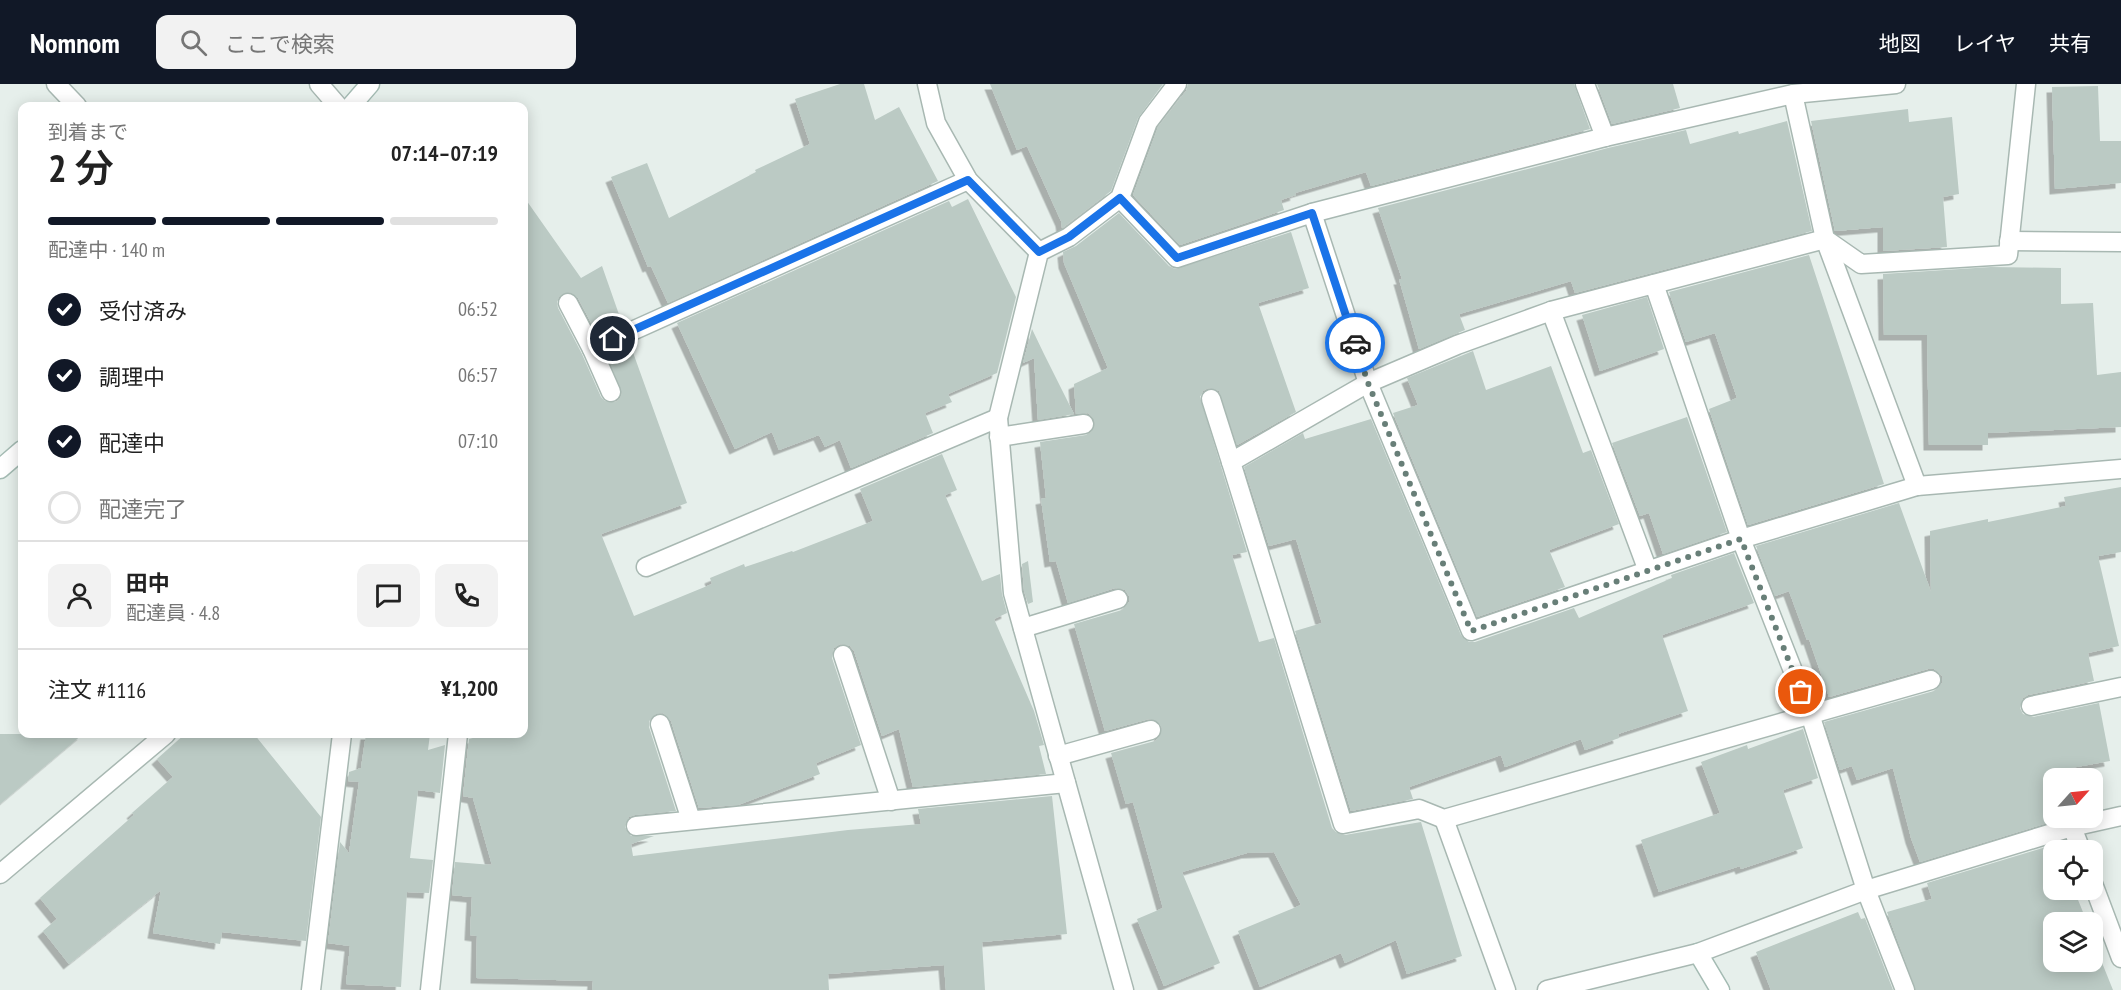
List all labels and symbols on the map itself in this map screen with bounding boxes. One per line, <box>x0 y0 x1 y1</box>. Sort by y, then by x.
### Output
pin <box>587 313 638 364</box>
courier <box>1325 313 1385 373</box>
pin <box>1775 666 1826 717</box>
north arrow <box>2043 768 2103 828</box>

